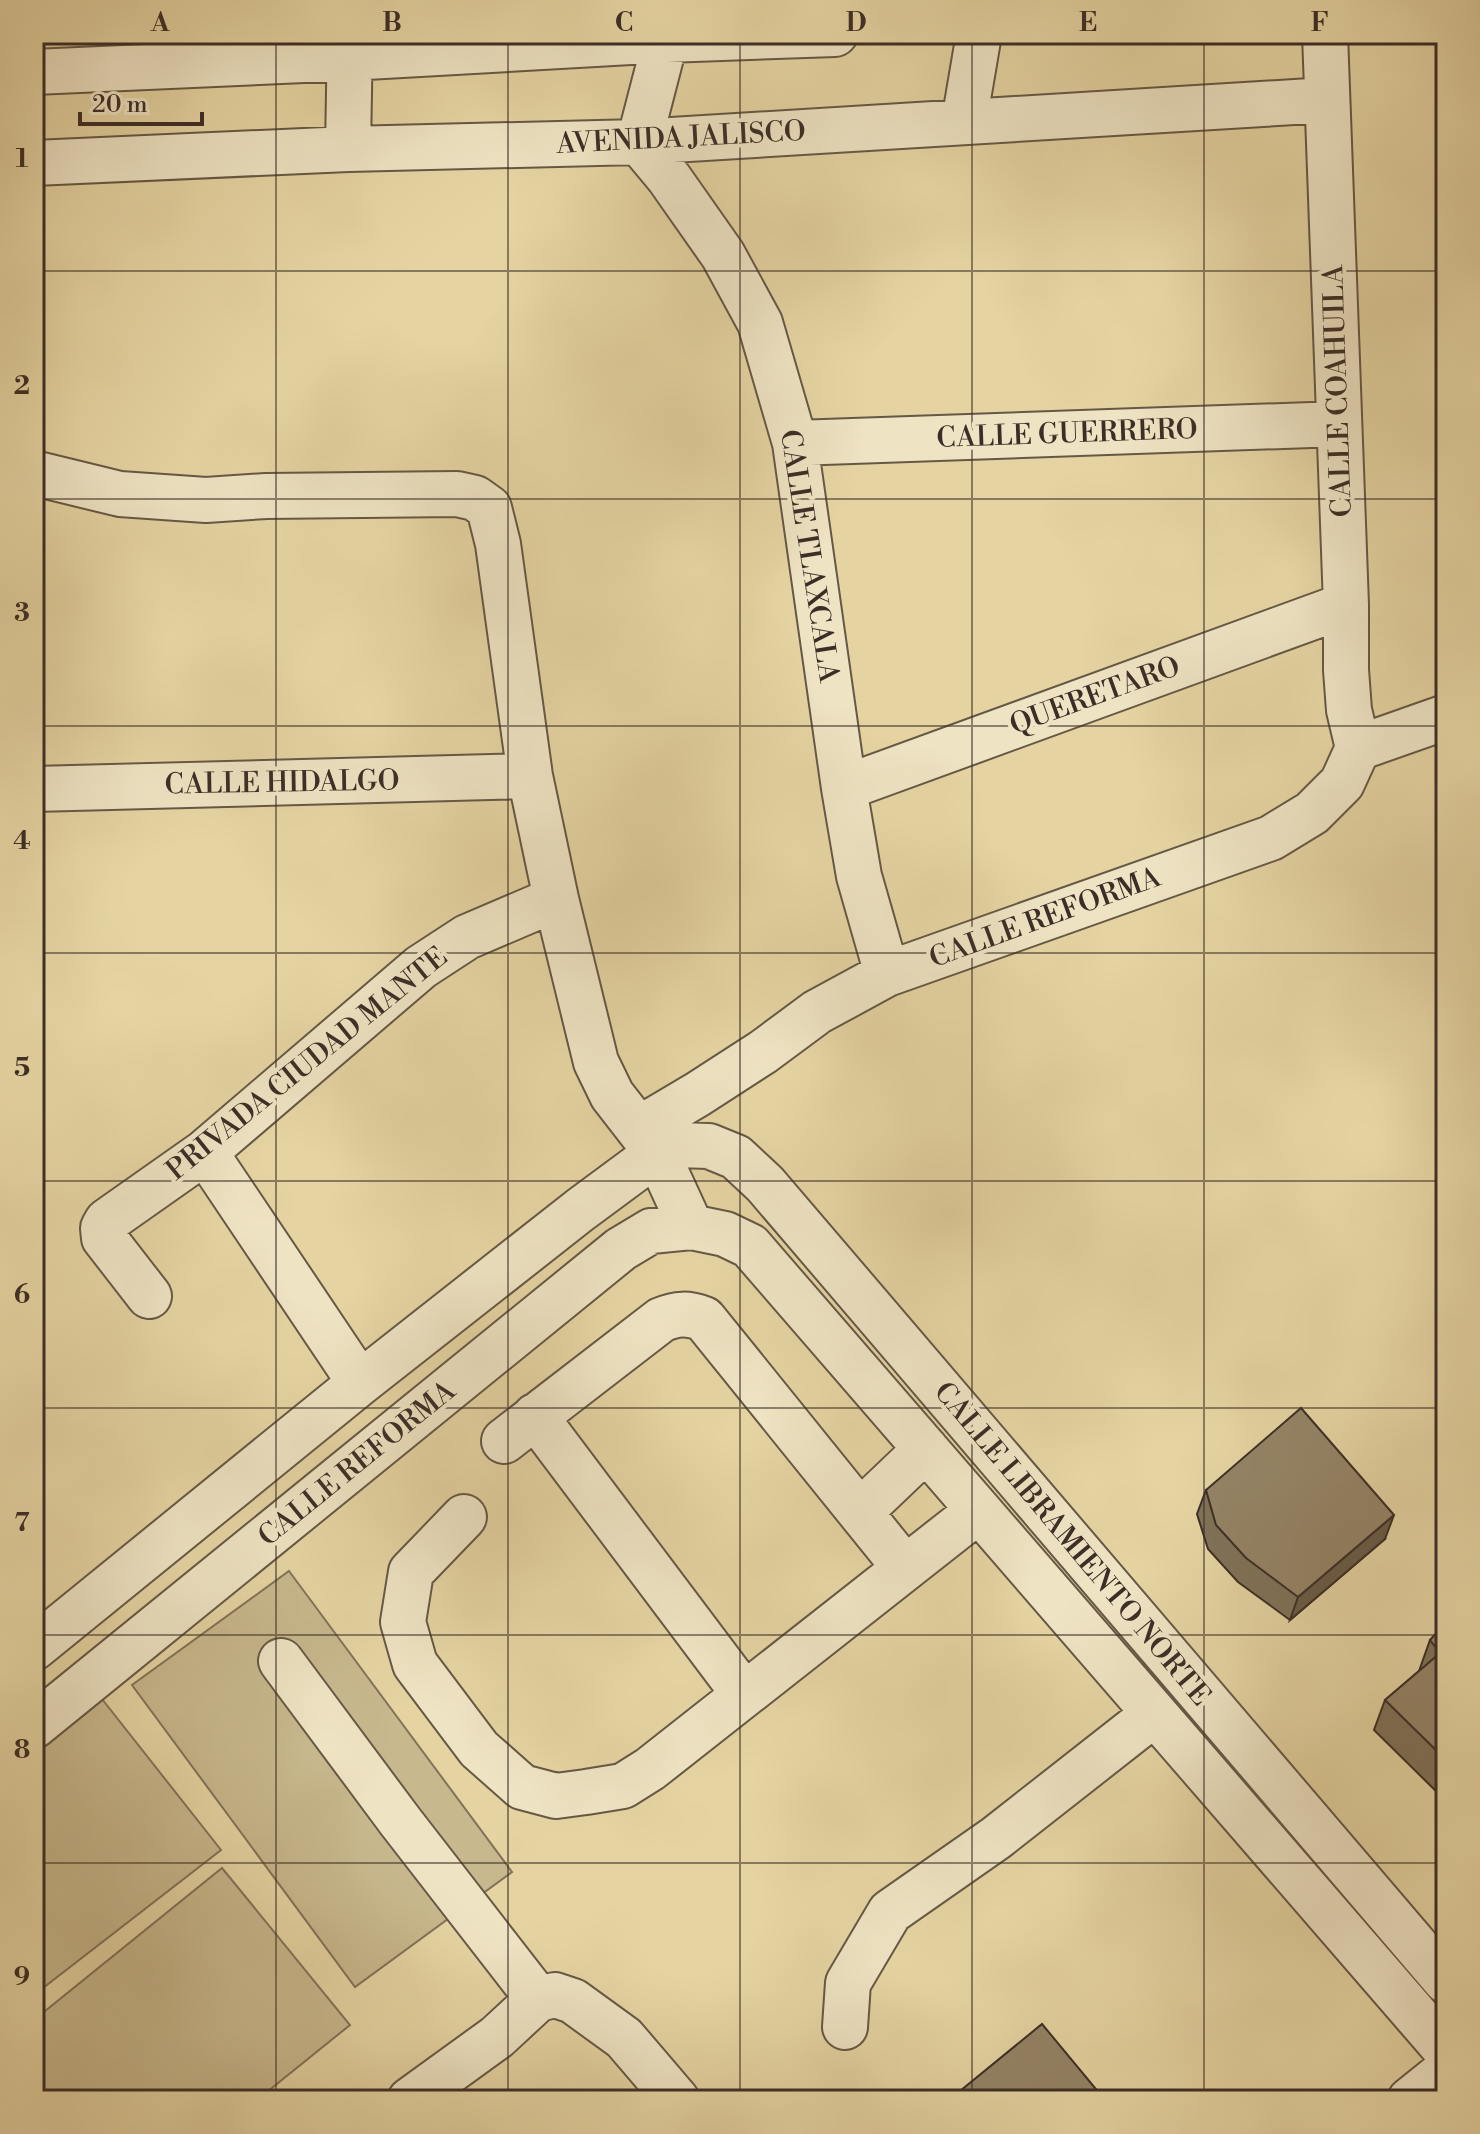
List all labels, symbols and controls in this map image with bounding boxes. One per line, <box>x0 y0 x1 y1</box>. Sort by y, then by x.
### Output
text: A <box>150 7 170 39</box>
text: B <box>382 7 402 39</box>
text: C <box>615 7 633 39</box>
text: D <box>846 7 866 39</box>
text: E <box>1079 7 1097 39</box>
text: F <box>1311 7 1329 39</box>
scale bar <box>80 76 202 126</box>
text: 20 m <box>92 90 148 120</box>
street label: AVENIDA JALISCO <box>555 114 806 162</box>
text: 1 <box>16 143 29 175</box>
street label: CALLE COAHUILA <box>1316 263 1360 518</box>
text: 2 <box>14 370 30 402</box>
street label: CALLE GUERRERO <box>936 412 1198 456</box>
street label: CALLE TLAXCALA <box>772 427 846 686</box>
text: 3 <box>14 597 30 629</box>
street label: QUERETARO <box>1005 649 1185 743</box>
street label: CALLE HIDALGO <box>164 763 400 803</box>
text: 4 <box>13 825 31 857</box>
street label: CALLE REFORMA <box>925 860 1166 976</box>
street label: PRIVADA CIUDAD MANTE <box>159 940 455 1188</box>
text: 5 <box>14 1052 30 1084</box>
text: 6 <box>14 1279 30 1311</box>
street label: CALLE REFORMA <box>251 1373 463 1554</box>
street label: CALLE LIBRAMIENTO NORTE <box>926 1375 1218 1713</box>
text: 7 <box>14 1507 30 1539</box>
text: 8 <box>14 1734 30 1766</box>
text: 9 <box>14 1961 30 1993</box>

